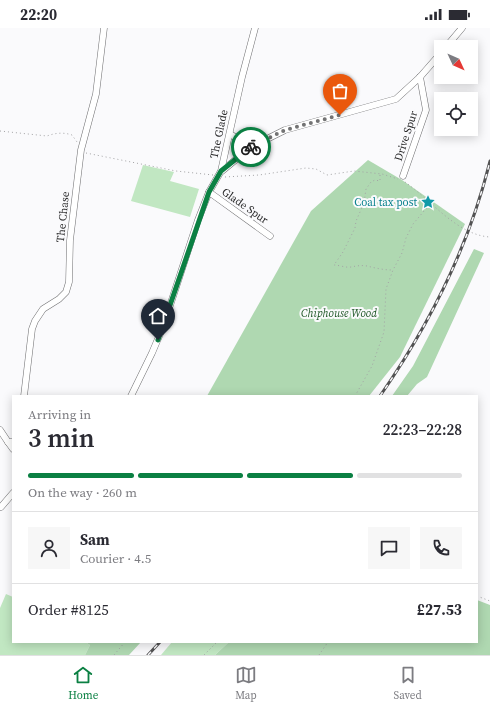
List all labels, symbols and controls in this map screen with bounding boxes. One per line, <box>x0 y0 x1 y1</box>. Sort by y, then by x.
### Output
text: 22:20 <box>20 4 57 25</box>
north arrow <box>434 40 478 84</box>
map controls <box>434 40 478 136</box>
pin <box>323 74 357 115</box>
icon: bag <box>329 80 351 102</box>
button: locate <box>434 92 478 136</box>
street label: The Glade <box>207 108 232 160</box>
street label: Drive Spur <box>391 109 421 163</box>
courier <box>231 127 271 167</box>
icon: bike <box>240 136 262 158</box>
street label: Glade Spur <box>219 184 272 228</box>
street label: The Chase <box>53 190 73 243</box>
place icon: Coal tax post <box>420 194 436 210</box>
place label: Coal tax post <box>354 195 417 210</box>
pin <box>141 299 175 340</box>
icon: home <box>147 305 169 327</box>
park label: Chiphouse Wood <box>301 306 377 321</box>
text: Arriving in <box>28 406 91 423</box>
text: 22:23–22:28 <box>383 419 462 440</box>
text: 3 min <box>28 420 95 456</box>
text: On the way · 260 m <box>28 484 137 501</box>
button: person <box>28 527 70 569</box>
button: chat <box>368 527 410 569</box>
button: phone <box>420 527 462 569</box>
text: Sam <box>80 529 110 550</box>
text: Courier · 4.5 <box>80 550 151 567</box>
text: Order #8125 <box>28 599 109 620</box>
text: £27.53 <box>417 599 462 620</box>
tab: Home <box>68 664 98 703</box>
tab: Map <box>235 664 257 703</box>
tab: Saved <box>394 664 422 703</box>

